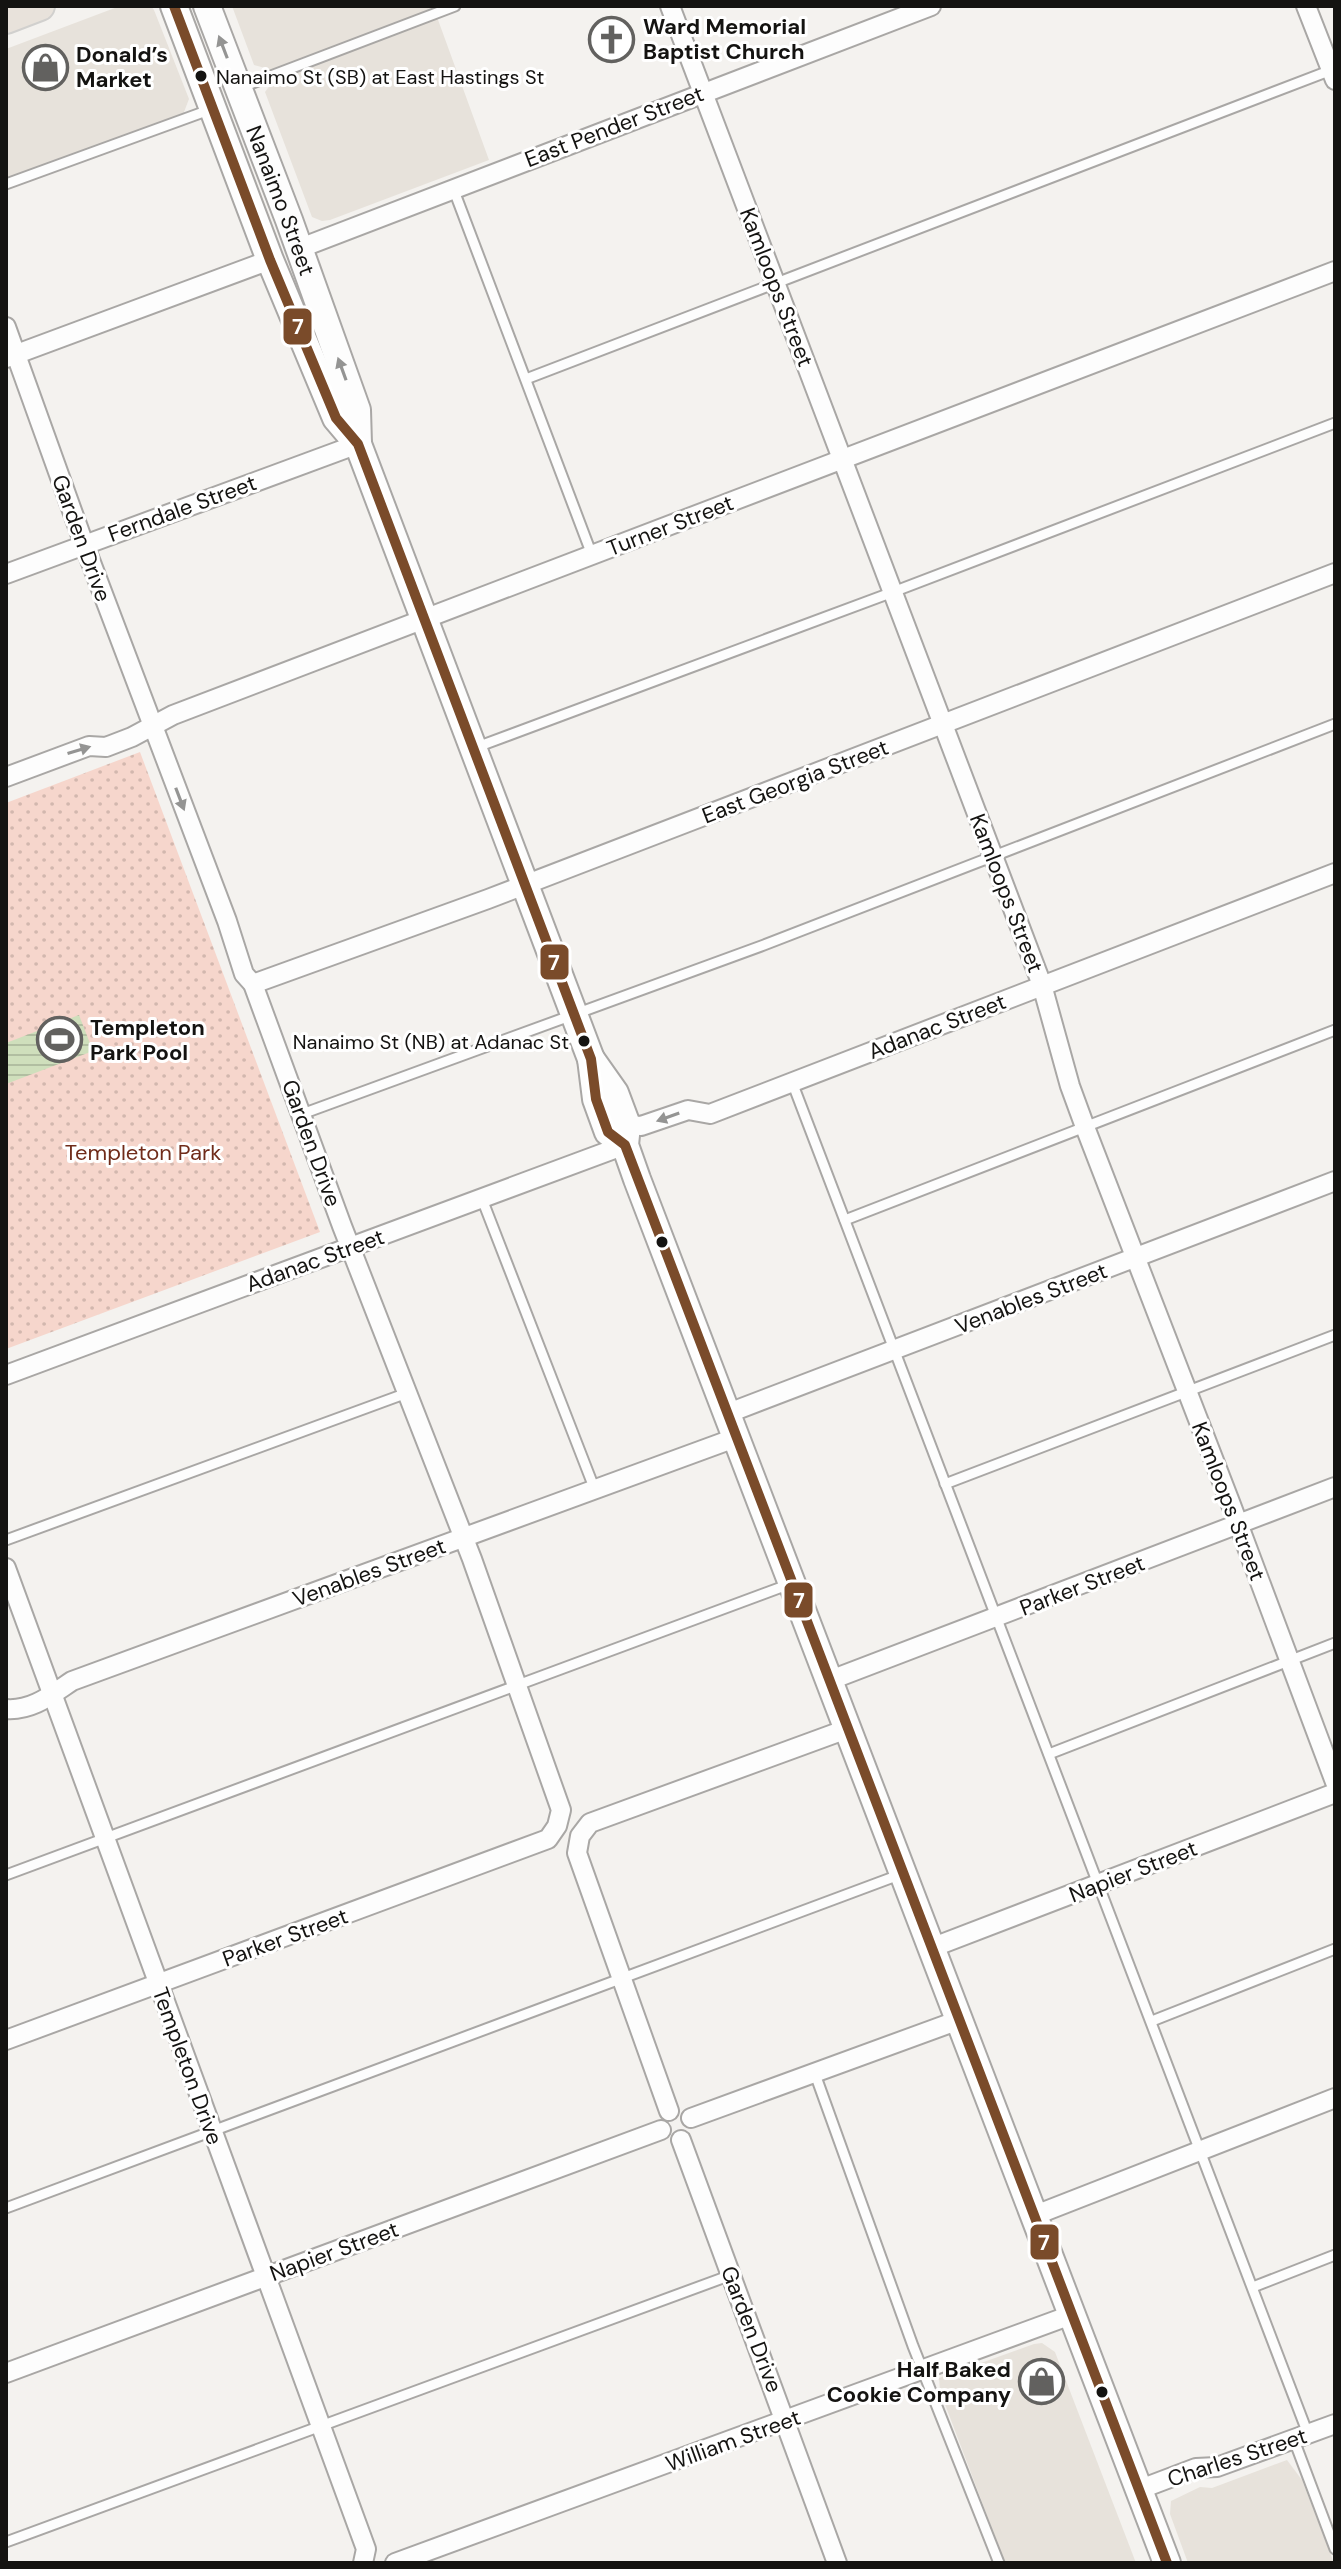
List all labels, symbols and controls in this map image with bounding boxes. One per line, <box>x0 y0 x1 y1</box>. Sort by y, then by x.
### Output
place label: Ward Memorial Baptist Church <box>643 12 806 66</box>
church icon: Ward Memorial Baptist Church <box>588 15 636 63</box>
one-way arrow <box>216 35 229 59</box>
place label: Donald’s Market <box>76 40 168 94</box>
shop icon: Donald’s Market <box>21 43 69 91</box>
place label: Nanaimo St (SB) at East Hastings St <box>216 64 545 90</box>
marker: Nanaimo St (SB) at East Hastings St <box>193 68 209 84</box>
street label: East Pender Street <box>521 79 708 174</box>
street label: Nanaimo Street <box>239 121 322 279</box>
street label: Kamloops Street <box>733 204 820 371</box>
line badge: 7 <box>282 307 313 346</box>
text: 7 <box>292 312 304 341</box>
one-way arrow <box>335 357 348 381</box>
street label: Ferndale Street <box>104 468 260 549</box>
street label: Garden Drive <box>45 471 118 606</box>
street label: Turner Street <box>603 488 738 563</box>
street label: East Georgia Street <box>698 733 892 830</box>
one-way arrow <box>67 743 91 756</box>
one-way arrow <box>174 787 187 811</box>
street label: Kamloops Street <box>963 810 1050 977</box>
line badge: 7 <box>539 943 570 981</box>
text: 7 <box>548 948 560 977</box>
street label: Adanac Street <box>864 987 1010 1066</box>
place label: Templeton Park Pool <box>90 1013 205 1067</box>
sports icon: Templeton Park Pool <box>35 1016 83 1064</box>
place label: Nanaimo St (NB) at Adanac St <box>293 1029 569 1055</box>
marker: Nanaimo St (NB) at Adanac St <box>576 1033 592 1049</box>
street label: Garden Drive <box>275 1076 348 1211</box>
one-way arrow <box>656 1111 680 1124</box>
park label: Templeton Park <box>65 1138 221 1167</box>
street label: Adanac Street <box>242 1222 388 1299</box>
unlabelled marker <box>654 1234 670 1250</box>
street label: Venables Street <box>951 1256 1111 1341</box>
street label: Kamloops Street <box>1185 1418 1272 1585</box>
street label: Venables Street <box>289 1531 450 1614</box>
street label: Parker Street <box>1016 1548 1149 1623</box>
line badge: 7 <box>783 1581 814 1619</box>
text: 7 <box>793 1586 805 1615</box>
street label: Napier Street <box>1065 1834 1201 1909</box>
street label: Parker Street <box>218 1901 352 1974</box>
street label: Templeton Drive <box>146 1984 229 2149</box>
street label: Napier Street <box>266 2215 403 2288</box>
line badge: 7 <box>1029 2223 1060 2261</box>
text: 7 <box>1038 2228 1050 2257</box>
street label: Garden Drive <box>714 2262 789 2397</box>
place label: Half Baked Cookie Company <box>827 2355 1011 2409</box>
shop icon: Half Baked Cookie Company <box>1018 2358 1066 2406</box>
unlabelled marker <box>1094 2384 1110 2400</box>
street label: William Street <box>662 2403 805 2478</box>
street label: Charles Street <box>1164 2421 1311 2494</box>

